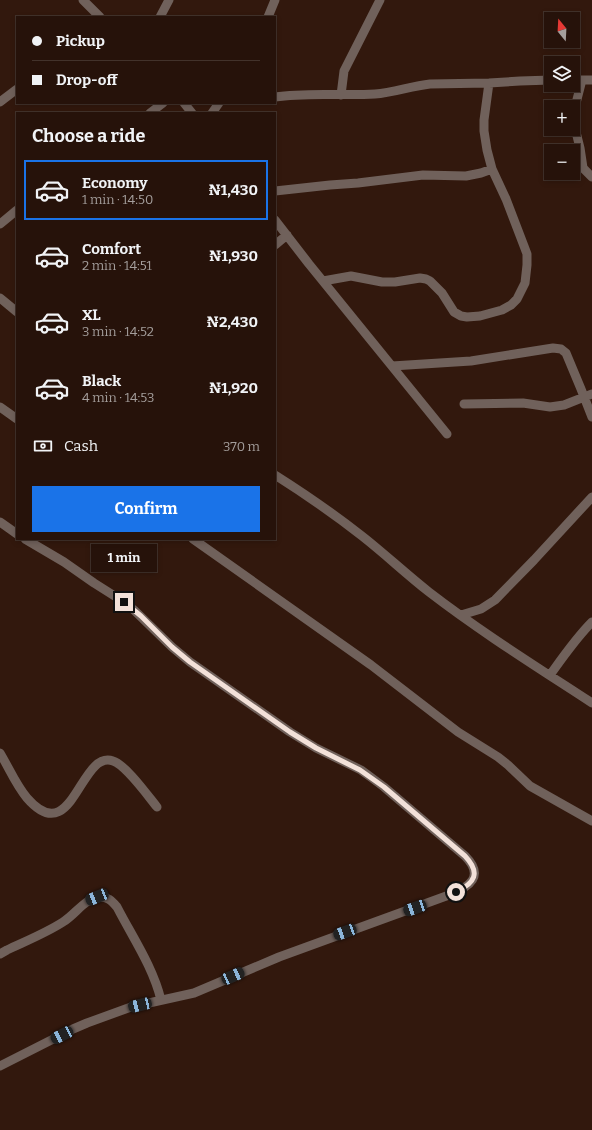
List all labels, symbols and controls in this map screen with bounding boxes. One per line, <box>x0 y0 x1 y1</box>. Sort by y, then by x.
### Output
north arrow <box>544 12 580 48</box>
map controls <box>544 12 580 180</box>
text: Pickup <box>56 32 105 50</box>
button: layers <box>544 56 580 92</box>
text: Drop-off <box>56 71 117 89</box>
button: + <box>544 100 580 136</box>
text: Choose a ride <box>32 125 145 147</box>
button: − <box>544 144 580 180</box>
icon: car <box>34 172 70 208</box>
text: Economy <box>82 174 148 192</box>
text: ₦1,430 <box>208 181 258 199</box>
text: 1 min · 14:50 <box>82 192 153 207</box>
icon: car <box>34 238 70 274</box>
text: Comfort <box>82 240 141 258</box>
text: ₦1,930 <box>209 247 258 265</box>
text: 2 min · 14:51 <box>82 258 152 273</box>
icon: car <box>34 304 70 340</box>
text: XL <box>82 306 101 324</box>
text: ₦2,430 <box>206 313 258 331</box>
text: 3 min · 14:52 <box>82 324 154 339</box>
icon: car <box>34 370 70 406</box>
text: Black <box>82 372 121 390</box>
text: ₦1,920 <box>209 379 258 397</box>
text: 4 min · 14:53 <box>82 390 154 405</box>
icon: cash <box>32 435 54 457</box>
text: Cash <box>64 437 98 455</box>
text: 370 m <box>223 439 260 454</box>
button: Confirm <box>32 486 260 532</box>
callout: 1 min <box>91 544 157 572</box>
text: 1 min <box>108 550 140 565</box>
route end <box>115 593 133 611</box>
route start <box>447 883 465 901</box>
car <box>84 887 110 907</box>
car <box>402 898 428 918</box>
car <box>332 922 358 942</box>
car <box>220 966 246 986</box>
car <box>127 996 153 1014</box>
car <box>49 1024 75 1046</box>

